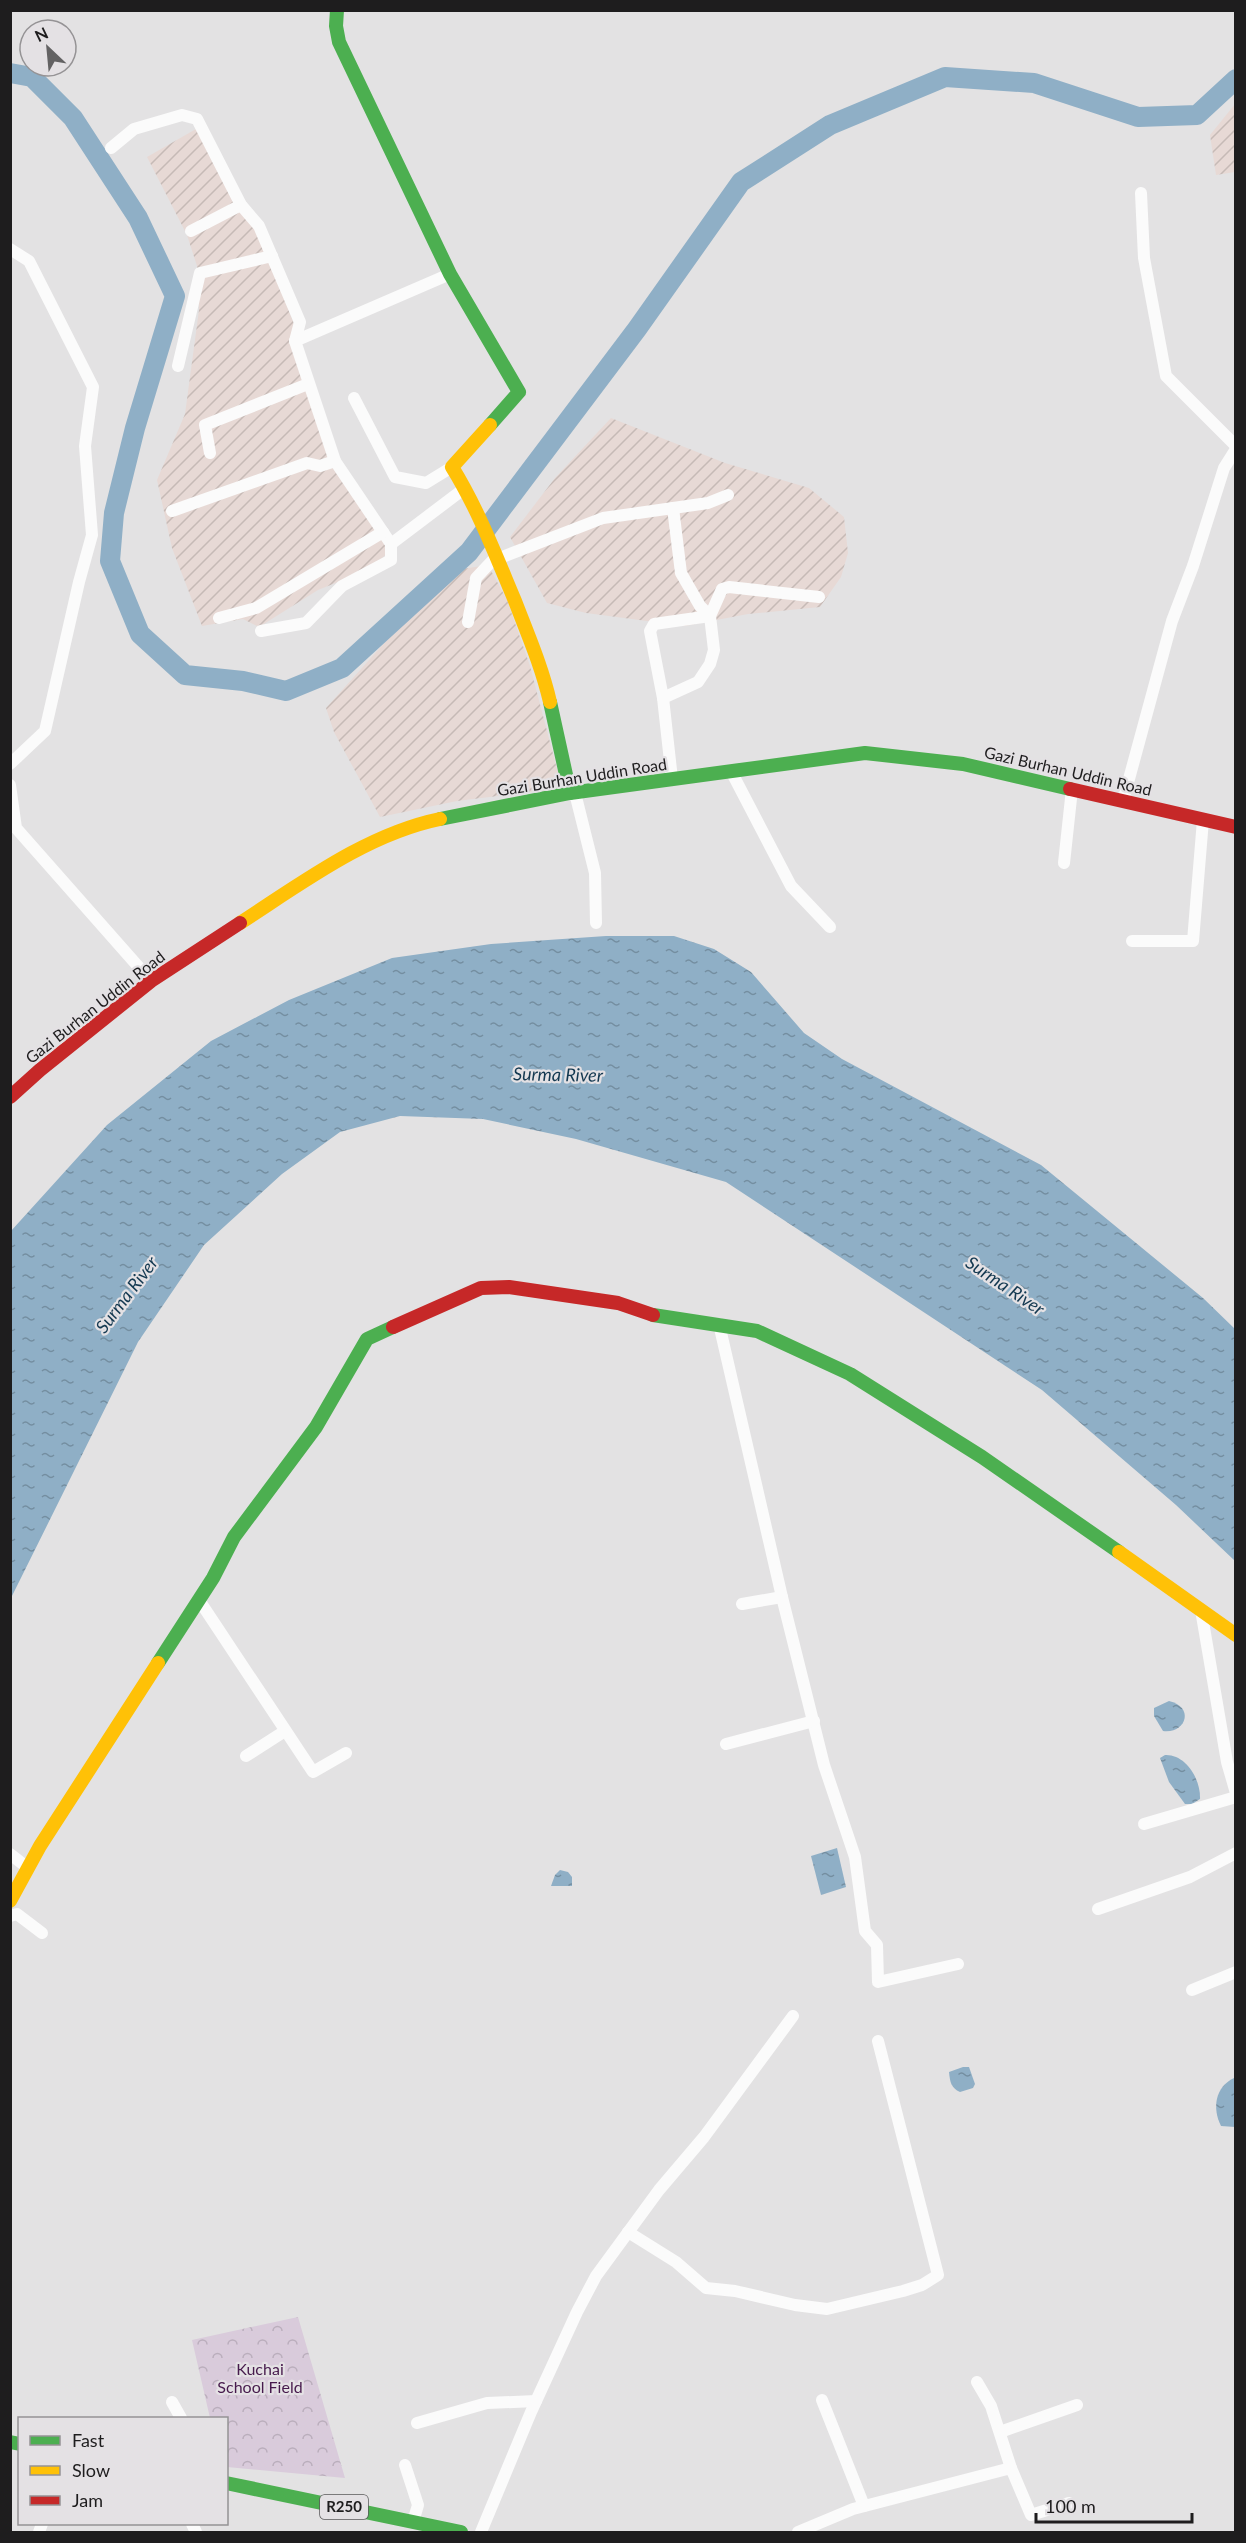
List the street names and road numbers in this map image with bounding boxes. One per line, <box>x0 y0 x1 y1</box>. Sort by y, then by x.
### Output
street label: Gazi Burhan Uddin Road <box>983 742 1154 799</box>
street label: Gazi Burhan Uddin Road <box>496 754 668 799</box>
street label: Gazi Burhan Uddin Road <box>21 946 168 1067</box>
road number: R250 <box>320 2495 368 2519</box>

